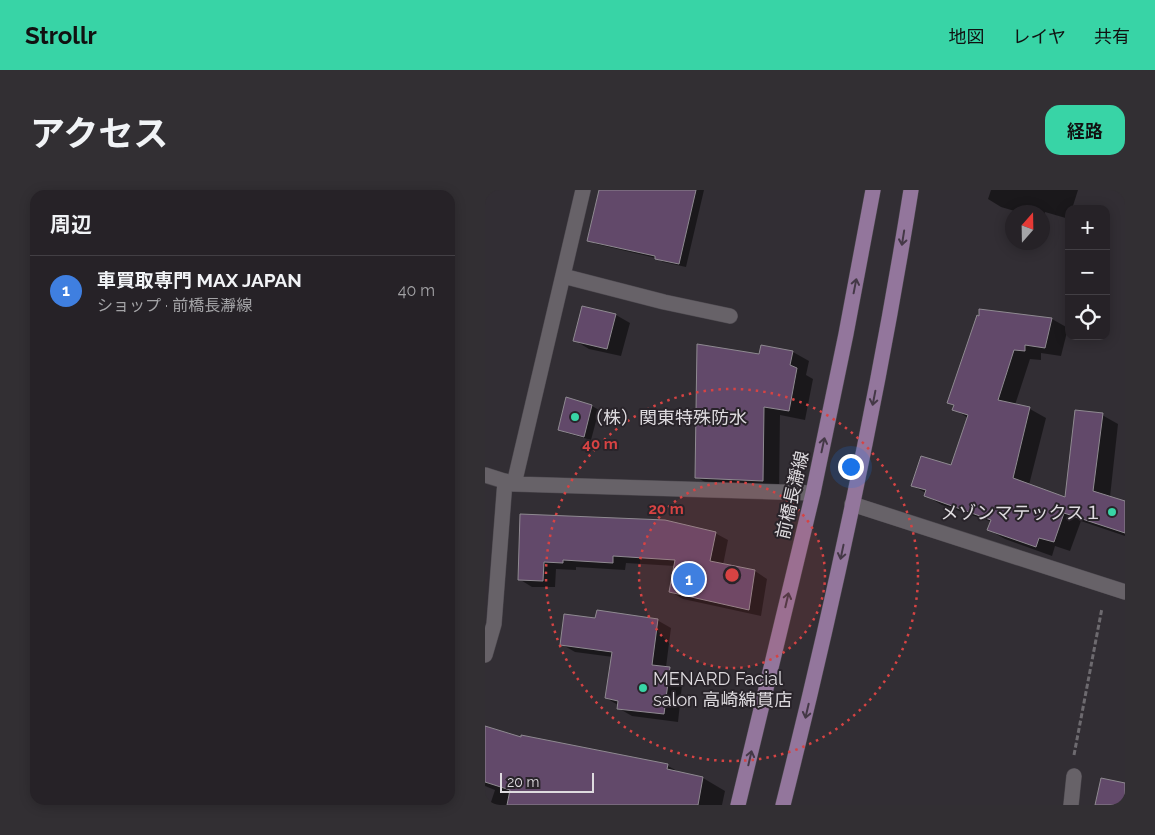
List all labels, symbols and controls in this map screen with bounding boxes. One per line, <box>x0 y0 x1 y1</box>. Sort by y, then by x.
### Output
text: Strollr <box>25 21 97 50</box>
text: 地図 <box>949 26 985 47</box>
text: レイヤ <box>1013 26 1066 47</box>
text: 共有 <box>1094 26 1130 47</box>
button: 経路 <box>1045 105 1125 155</box>
text: アクセス <box>30 113 168 154</box>
north arrow <box>1005 205 1050 250</box>
map controls <box>1065 205 1110 340</box>
button: + <box>1065 205 1110 250</box>
text: 周辺 <box>50 212 92 237</box>
one-way arrow <box>898 230 908 246</box>
button: − <box>1065 250 1110 295</box>
text: 車買取専門 MAX JAPAN <box>97 269 302 291</box>
one-way arrow <box>850 278 860 294</box>
text: 1 <box>62 281 70 300</box>
text: 40 m <box>398 281 435 300</box>
button: locate <box>1065 295 1110 340</box>
text: ショップ · 前橋長瀞線 <box>97 296 252 315</box>
one-way arrow <box>868 389 878 405</box>
place label: （株）関東特殊防水 <box>585 407 747 428</box>
marker: （株）関東特殊防水 <box>569 411 581 423</box>
text: 40 m <box>582 435 618 453</box>
one-way arrow <box>819 437 828 453</box>
street label: 前橋長瀞線 <box>772 449 812 541</box>
your location <box>838 454 864 480</box>
text: 20 m <box>648 500 684 518</box>
place label: メゾンマテックス１ <box>941 502 1102 523</box>
marker: メゾンマテックス１ <box>1106 506 1118 518</box>
one-way arrow <box>837 543 846 559</box>
pin: 1 <box>673 560 705 598</box>
centre of rings <box>723 566 741 584</box>
one-way arrow <box>783 592 792 608</box>
place label: MENARD Facial salon 高崎綿貫店 <box>653 668 792 710</box>
marker: MENARD Facial salon 高崎綿貫店 <box>637 682 649 694</box>
one-way arrow <box>802 702 811 718</box>
one-way arrow <box>745 750 755 766</box>
scale bar <box>500 770 594 793</box>
text: 20 m <box>507 774 539 790</box>

